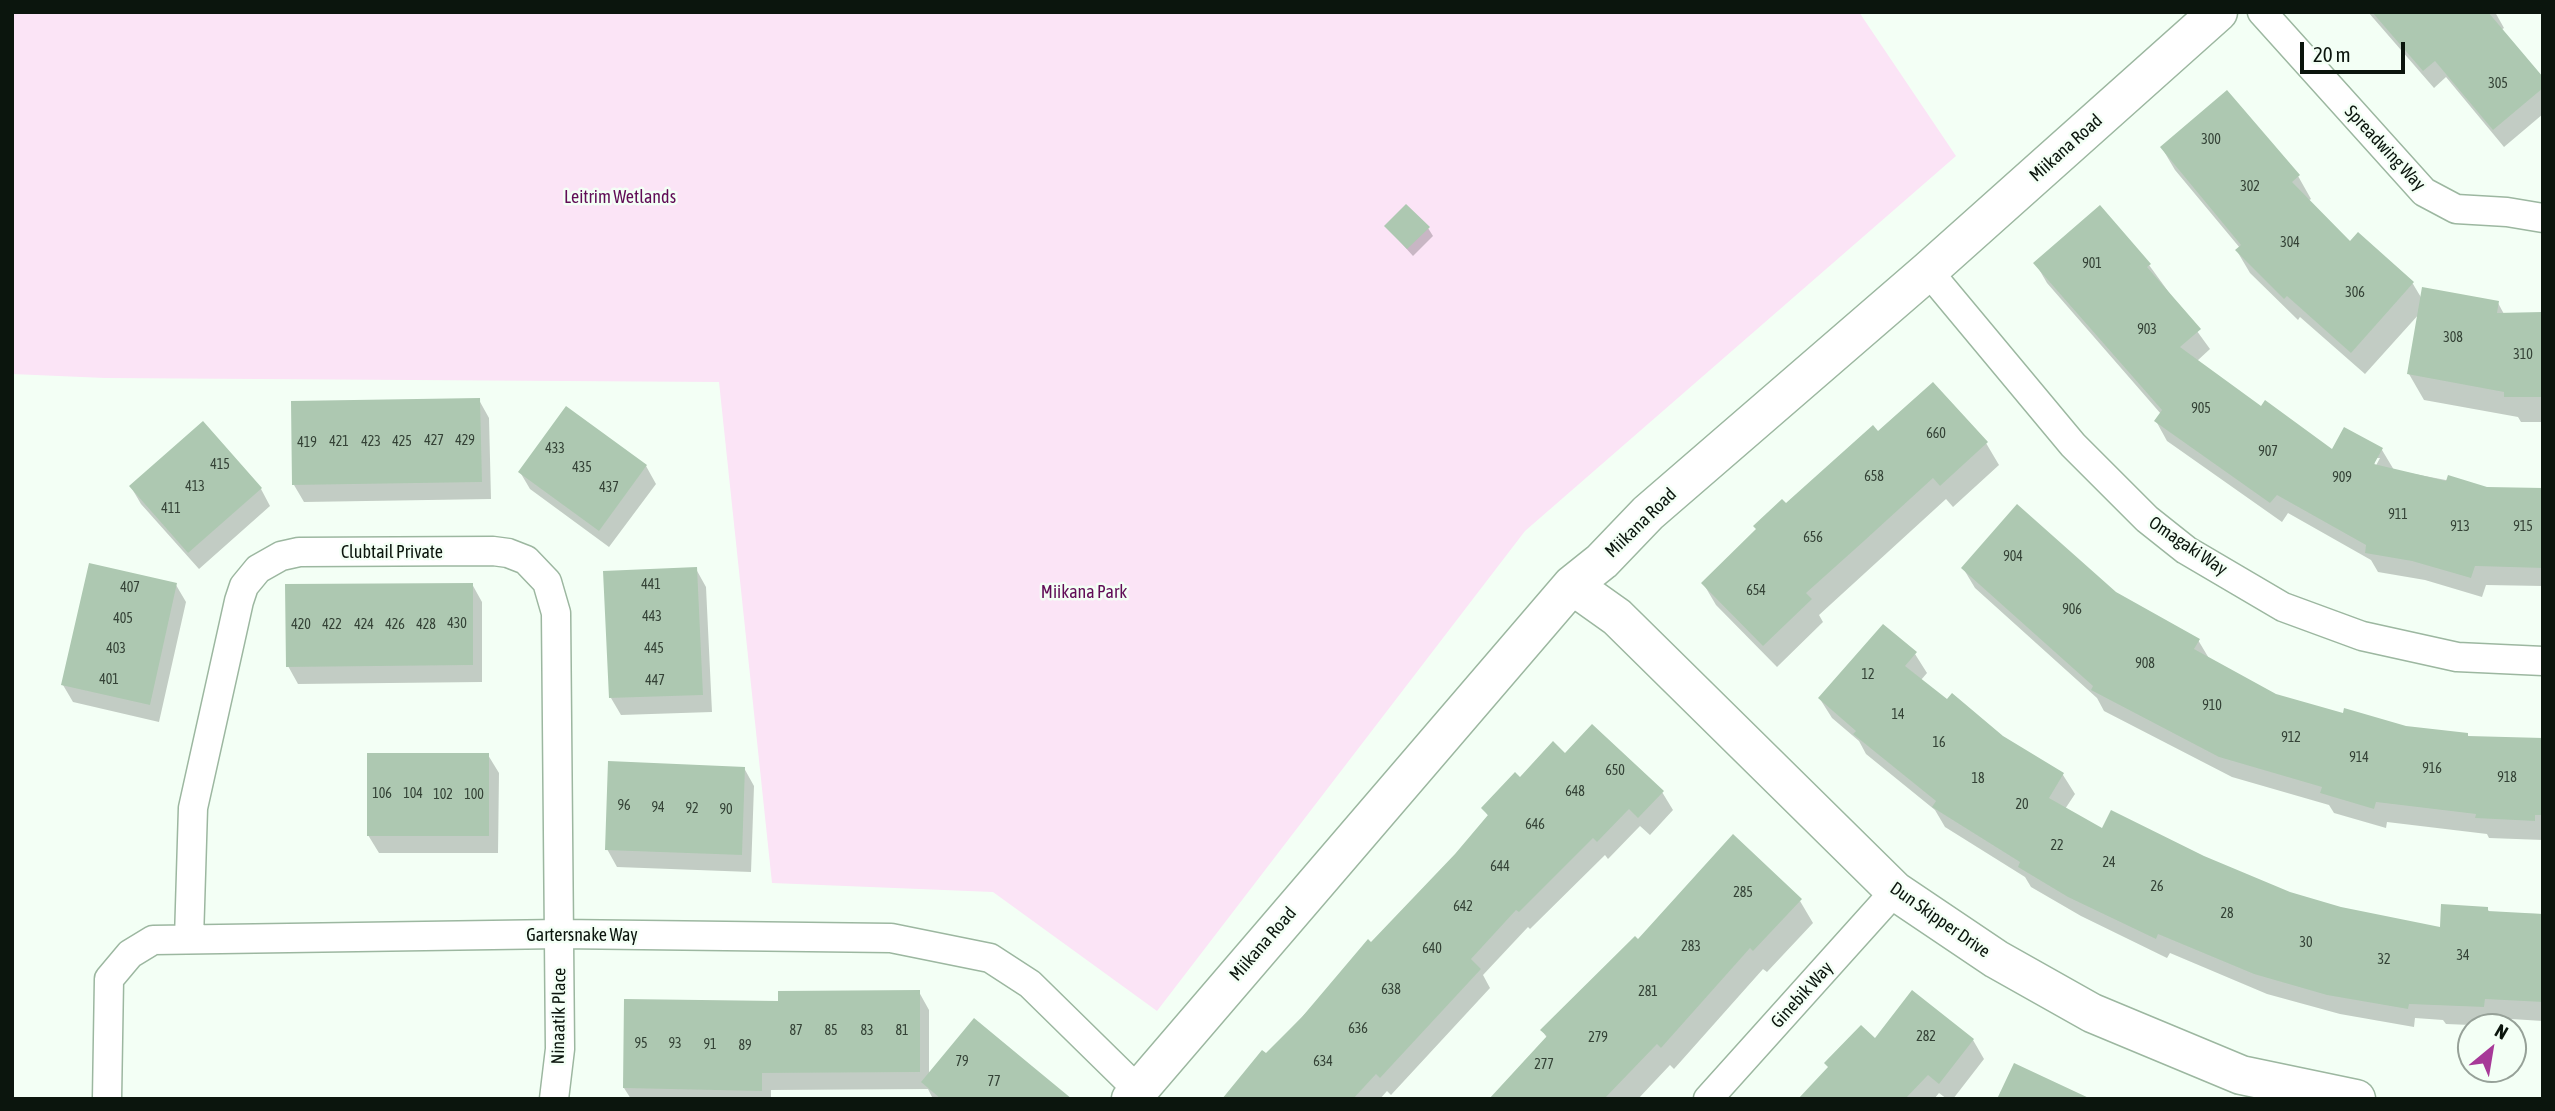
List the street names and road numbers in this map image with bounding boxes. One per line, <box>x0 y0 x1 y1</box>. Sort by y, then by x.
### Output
street label: Spreadwing Way <box>2340 101 2430 195</box>
street label: Miikana Road <box>2025 110 2107 186</box>
street label: Miikana Road <box>1601 484 1681 562</box>
street label: Omagaki Way <box>2145 512 2231 580</box>
street label: Clubtail Private <box>341 541 443 563</box>
street label: Dun Skipper Drive <box>1886 878 1994 962</box>
street label: Miikana Road <box>1225 903 1301 985</box>
street label: Gartersnake Way <box>526 924 638 946</box>
street label: Ginebik Way <box>1767 957 1837 1033</box>
street label: Ninaatik Place <box>547 967 571 1065</box>

